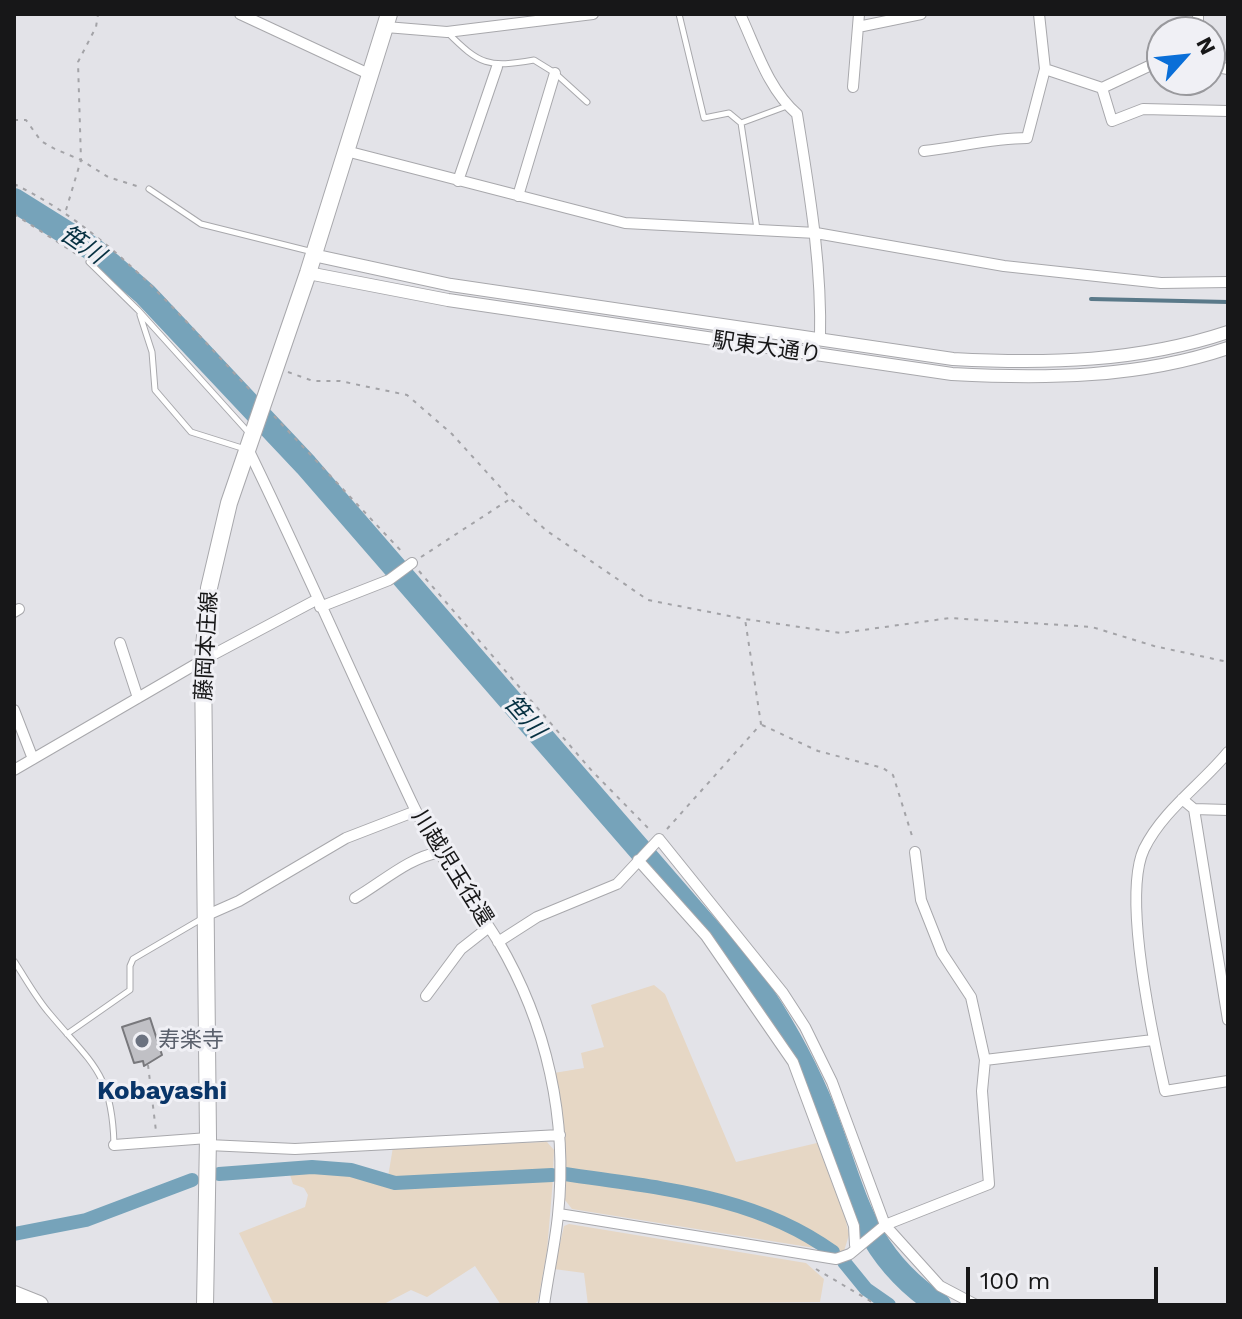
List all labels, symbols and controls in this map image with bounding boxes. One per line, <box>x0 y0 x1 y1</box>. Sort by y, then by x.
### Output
north arrow <box>1146 16 1226 96</box>
text: N <box>1191 33 1221 59</box>
water label: 笹川 <box>54 219 110 271</box>
street label: 駅東大通り <box>711 327 823 369</box>
street label: 藤岡本庄線 <box>191 590 223 702</box>
water label: 笹川 <box>497 689 551 745</box>
street label: 川越児玉往還 <box>406 805 498 931</box>
place label: 寿楽寺 <box>158 1028 224 1054</box>
marker: 寿楽寺 <box>133 1032 151 1050</box>
district label: Kobayashi <box>97 1075 227 1107</box>
scale bar <box>970 1251 1162 1301</box>
text: 100 m <box>980 1267 1050 1295</box>

